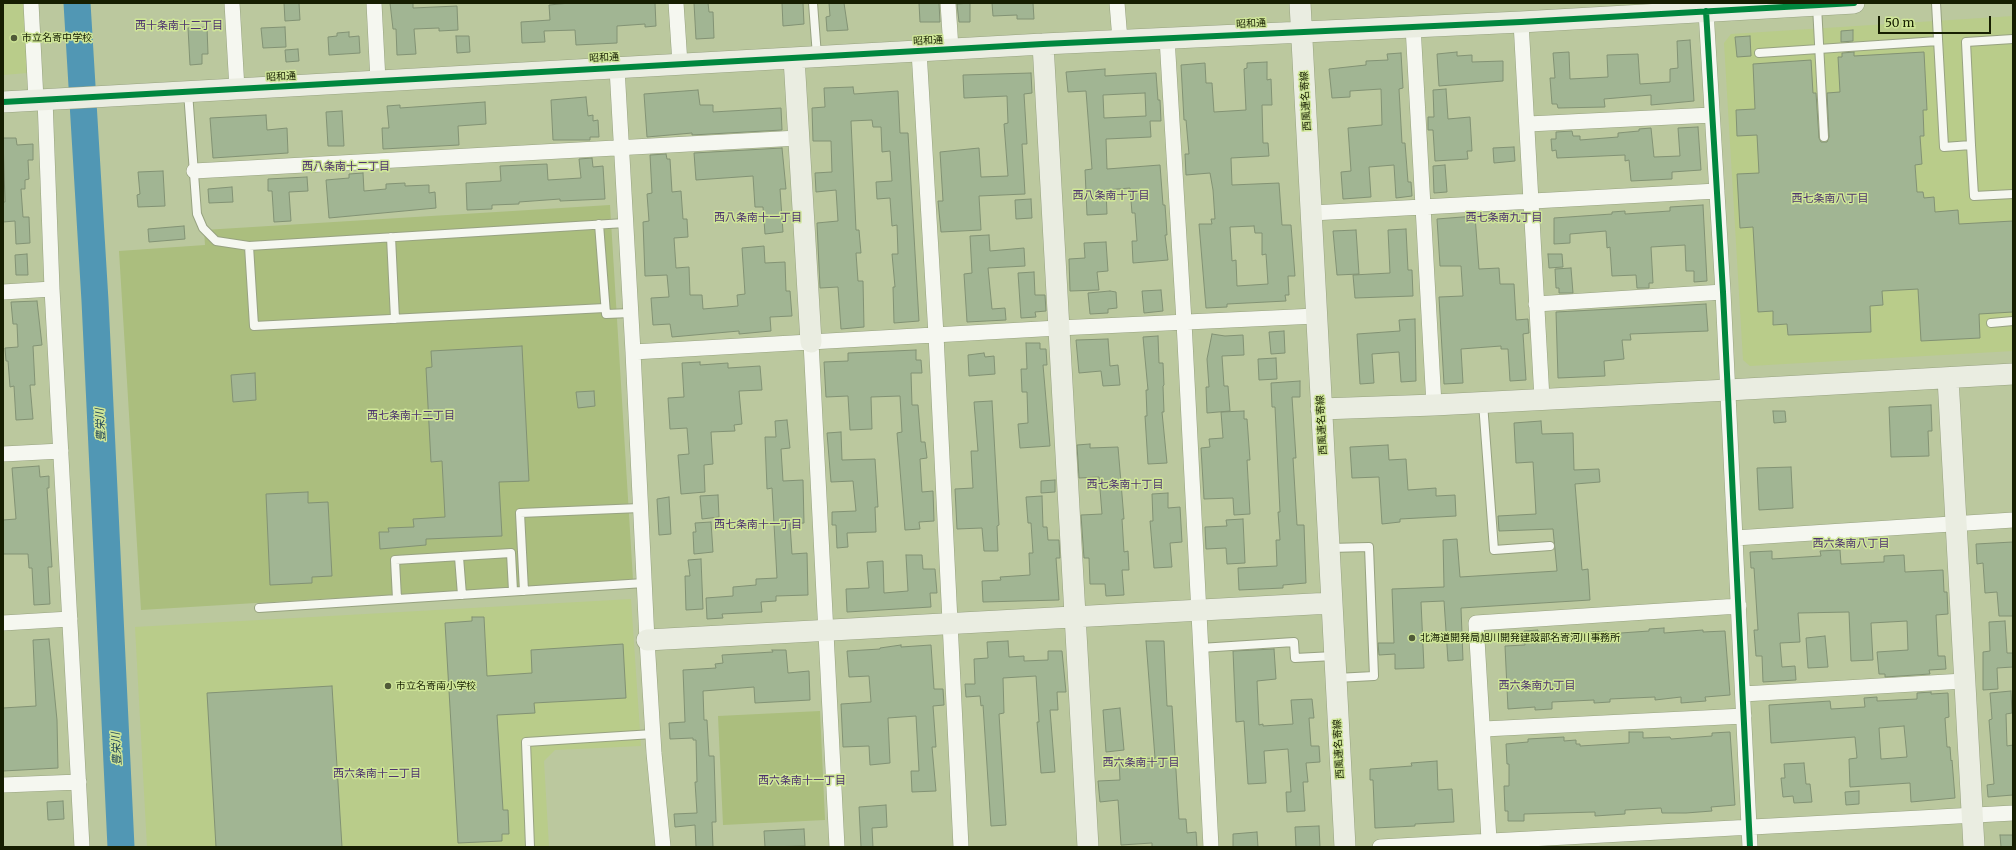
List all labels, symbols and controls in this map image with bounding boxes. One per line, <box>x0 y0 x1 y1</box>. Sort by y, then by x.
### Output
scale bar <box>1880 8 1993 34</box>
text: 50 m <box>1885 15 1914 30</box>
street label: 昭和通 <box>1236 17 1266 31</box>
district label: 西十条南十二丁目 <box>135 19 223 33</box>
place label: 市立名寄中学校 <box>22 32 92 44</box>
marker: 市立名寄中学校 <box>9 33 19 43</box>
street label: 昭和通 <box>913 34 943 48</box>
street label: 昭和通 <box>589 51 619 65</box>
street label: 昭和通 <box>266 70 296 84</box>
street label: 西風連名寄線 <box>1298 71 1314 131</box>
district label: 西八条南十二丁目 <box>302 160 390 174</box>
district label: 西八条南十丁目 <box>1073 189 1149 203</box>
district label: 西七条南八丁目 <box>1792 192 1868 206</box>
district label: 西八条南十一丁目 <box>714 211 802 225</box>
district label: 西七条南九丁目 <box>1466 211 1542 225</box>
street label: 西風連名寄線 <box>1314 395 1330 455</box>
water label: 豊栄川 <box>94 408 108 442</box>
district label: 西七条南十二丁目 <box>367 409 455 423</box>
district label: 西七条南十丁目 <box>1087 478 1163 492</box>
district label: 西七条南十一丁目 <box>714 518 802 532</box>
district label: 西六条南八丁目 <box>1813 537 1889 551</box>
place label: 北海道開発局旭川開発建設部名寄河川事務所 <box>1420 632 1620 644</box>
marker: 北海道開発局旭川開発建設部名寄河川事務所 <box>1407 633 1417 643</box>
district label: 西六条南九丁目 <box>1499 679 1575 693</box>
place label: 市立名寄南小学校 <box>396 680 476 692</box>
marker: 市立名寄南小学校 <box>383 681 393 691</box>
street label: 西風連名寄線 <box>1331 719 1347 779</box>
water label: 豊栄川 <box>110 732 124 766</box>
district label: 西六条南十丁目 <box>1103 756 1179 770</box>
district label: 西六条南十二丁目 <box>333 767 421 781</box>
district label: 西六条南十一丁目 <box>758 774 846 788</box>

